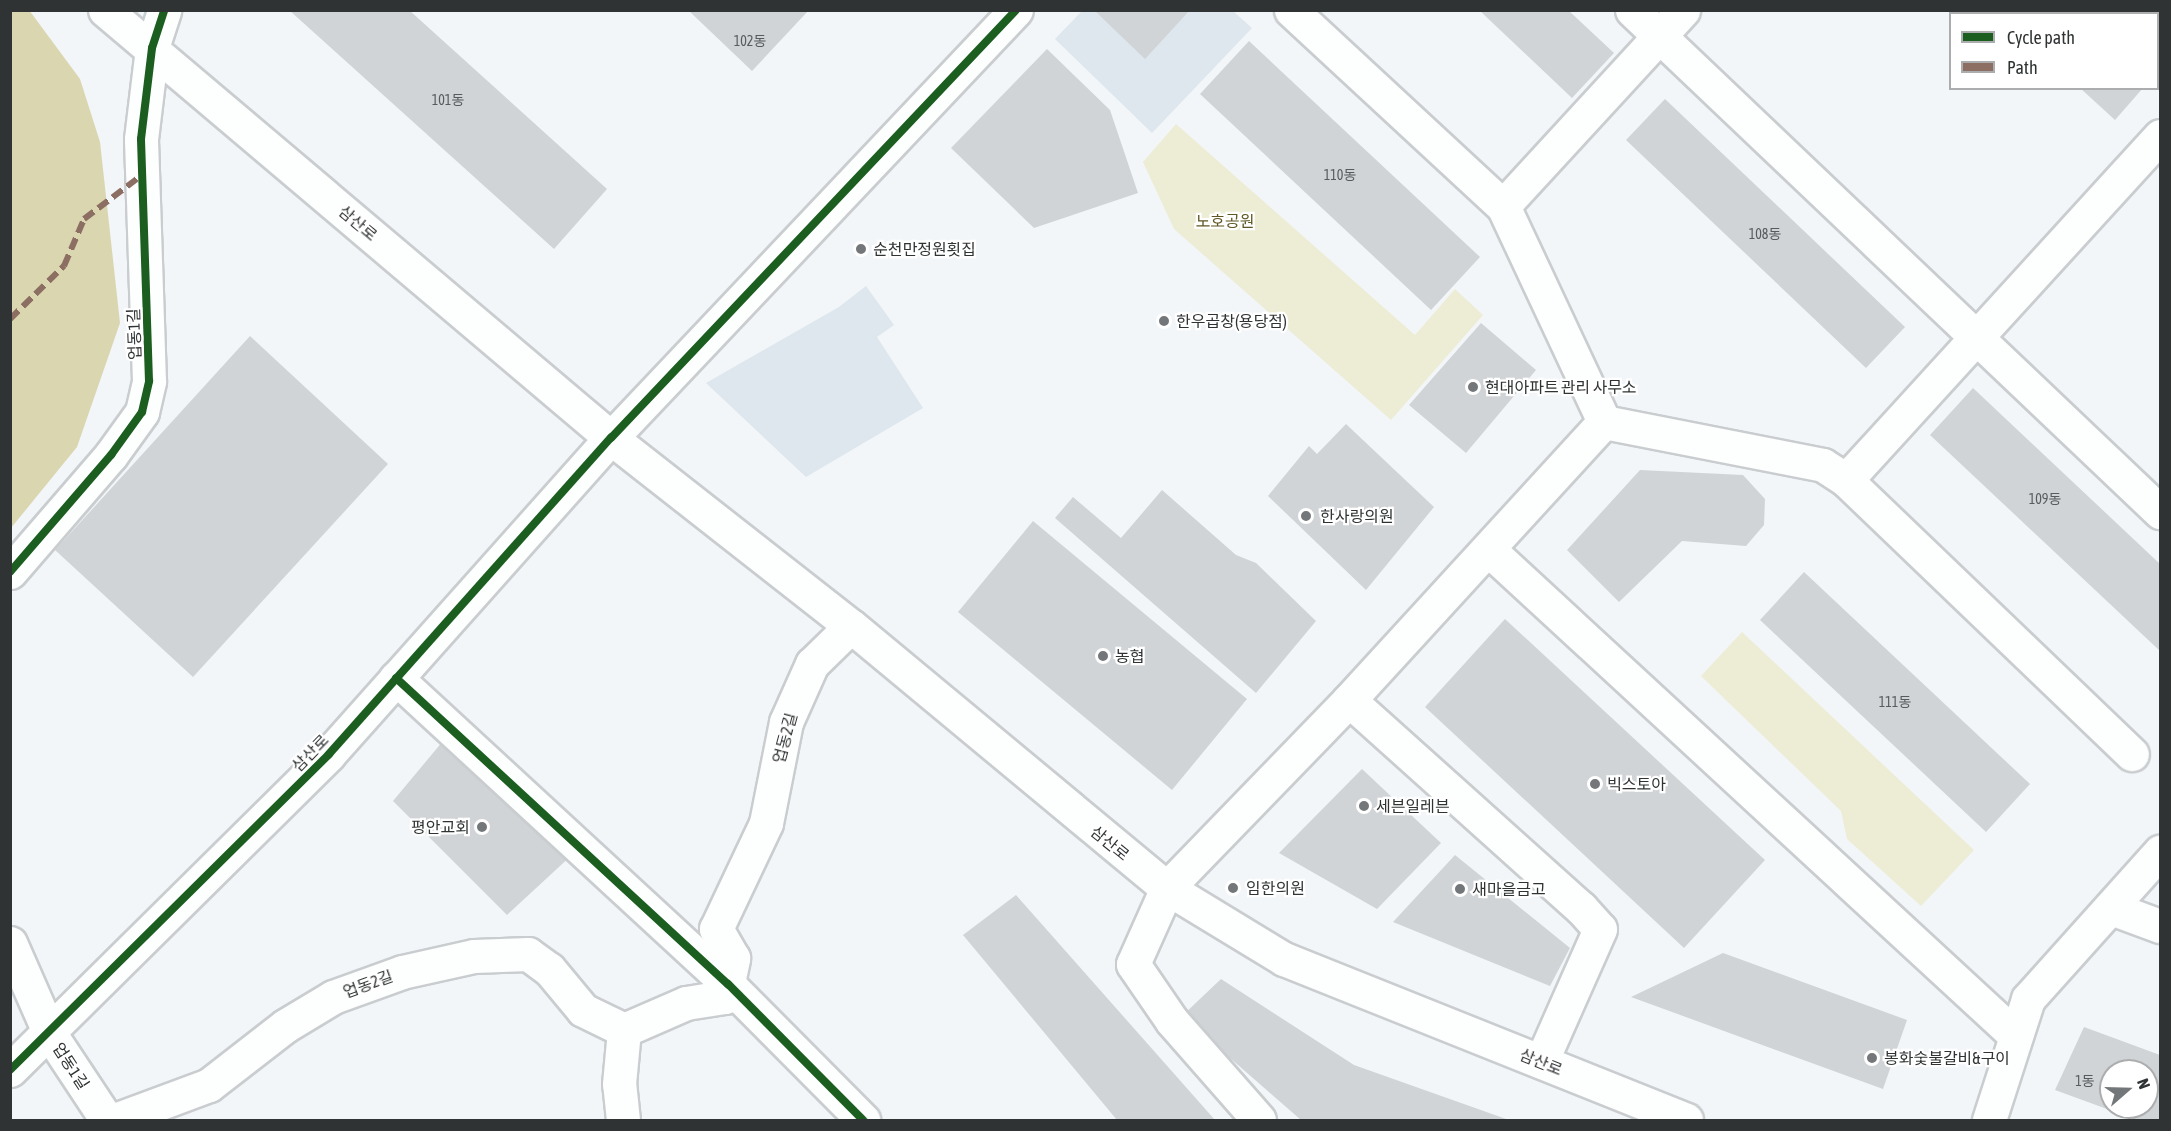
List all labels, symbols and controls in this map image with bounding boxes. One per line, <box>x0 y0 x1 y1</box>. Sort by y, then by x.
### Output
legend <box>1949 12 2159 90</box>
text: Cycle path <box>2007 27 2075 48</box>
house number: 102동 <box>734 33 766 49</box>
text: Path <box>2007 57 2038 78</box>
house number: 101동 <box>432 92 464 108</box>
house number: 110동 <box>1324 167 1356 183</box>
street label: 삼산로 <box>335 201 381 245</box>
park label: 노호공원 <box>1196 211 1254 231</box>
house number: 108동 <box>1749 226 1781 242</box>
place label: 순천만정원횟집 <box>873 239 976 259</box>
marker: 순천만정원횟집 <box>854 242 868 256</box>
street label: 업동1길 <box>124 308 144 360</box>
place label: 한우곱창(용당점) <box>1176 311 1287 331</box>
marker: 한우곱창(용당점) <box>1157 314 1171 328</box>
place label: 현대아파트 관리 사무소 <box>1485 377 1637 397</box>
marker: 현대아파트 관리 사무소 <box>1466 380 1480 394</box>
house number: 109동 <box>2029 491 2061 507</box>
place label: 한사랑의원 <box>1320 506 1394 526</box>
marker: 한사랑의원 <box>1297 507 1315 525</box>
place label: 농협 <box>1115 646 1144 666</box>
marker: 농협 <box>1096 649 1110 663</box>
house number: 111동 <box>1879 694 1911 710</box>
street label: 업동2길 <box>769 711 801 765</box>
street label: 삼산로 <box>288 730 332 776</box>
place label: 빅스토아 <box>1607 774 1666 794</box>
marker: 빅스토아 <box>1588 777 1602 791</box>
place label: 세븐일레븐 <box>1376 796 1450 816</box>
marker: 세븐일레븐 <box>1357 799 1371 813</box>
place label: 평안교회 <box>411 817 470 837</box>
marker: 평안교회 <box>475 820 489 834</box>
street label: 삼산로 <box>1087 822 1133 864</box>
place label: 임한의원 <box>1246 878 1305 898</box>
marker: 임한의원 <box>1224 879 1242 897</box>
place label: 새마을금고 <box>1472 879 1546 899</box>
marker: 새마을금고 <box>1453 882 1467 896</box>
street label: 업동2길 <box>340 966 396 1002</box>
street label: 업동1길 <box>49 1039 93 1093</box>
street label: 삼산로 <box>1517 1045 1565 1079</box>
place label: 봉화숯불갈비&구이 <box>1884 1048 2010 1068</box>
marker: 봉화숯불갈비&구이 <box>1865 1051 1879 1065</box>
north arrow <box>2099 1059 2159 1119</box>
house number: 1동 <box>2075 1073 2095 1089</box>
text: N <box>2134 1076 2154 1091</box>

